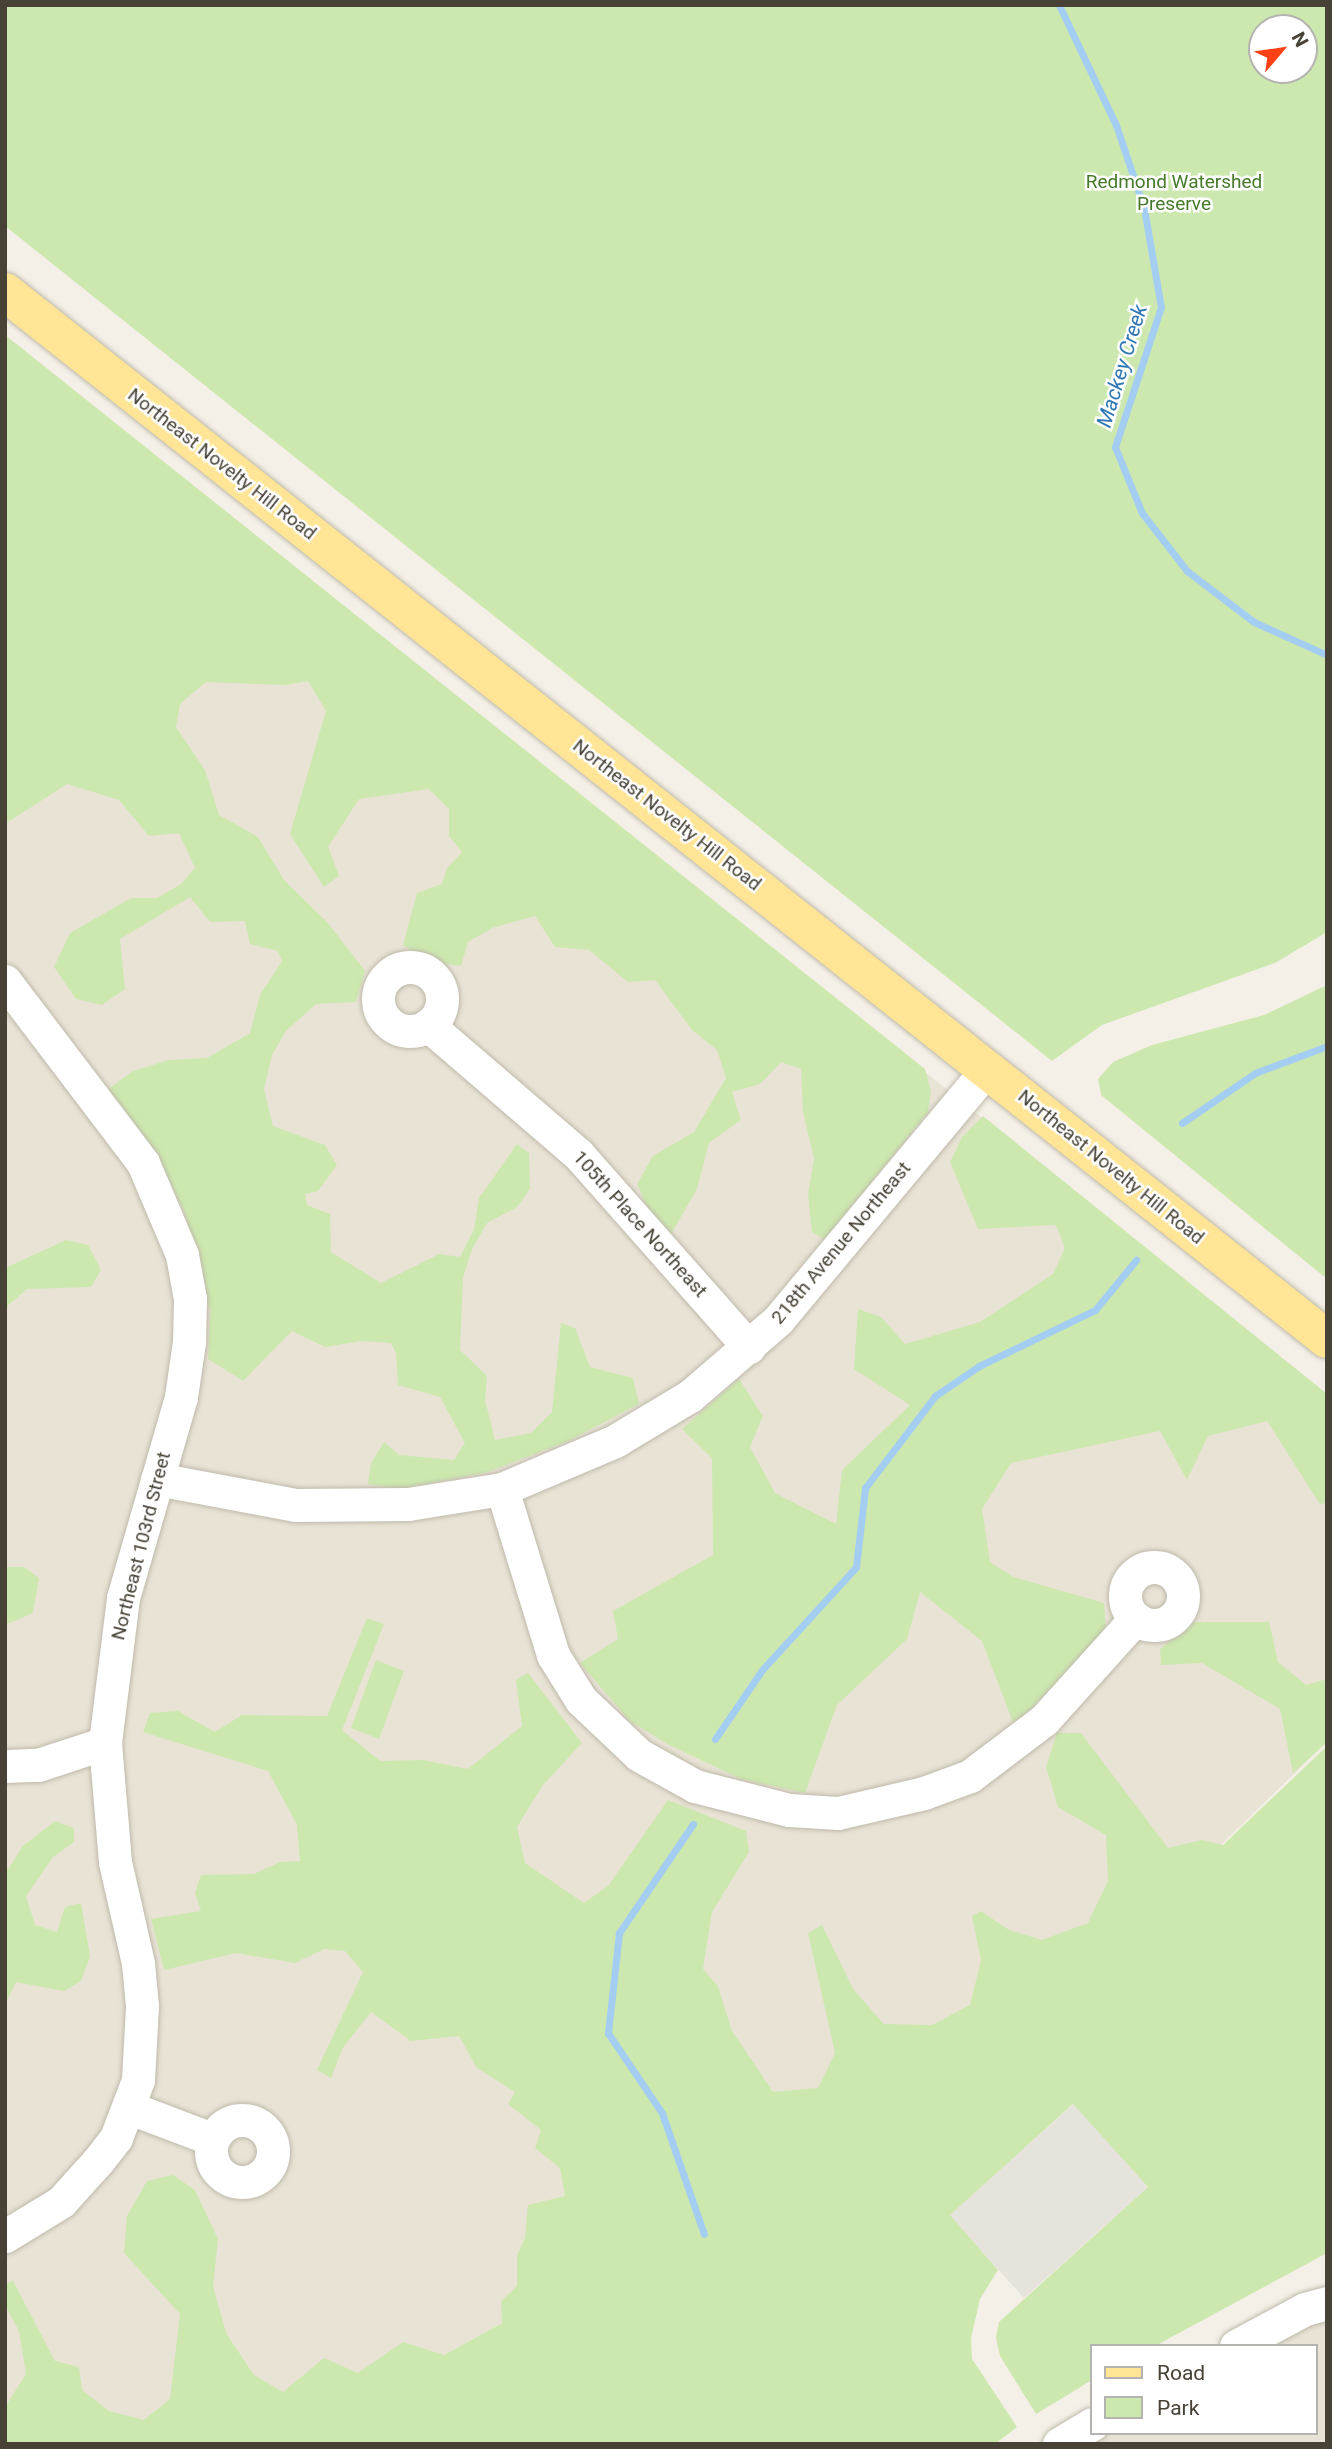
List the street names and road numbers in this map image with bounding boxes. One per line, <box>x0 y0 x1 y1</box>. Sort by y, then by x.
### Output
street label: Northeast Novelty Hill Road <box>123 383 321 545</box>
street label: Northeast Novelty Hill Road <box>568 734 766 896</box>
street label: Northeast Novelty Hill Road <box>1013 1085 1209 1249</box>
street label: 105th Place Northeast <box>568 1146 712 1302</box>
street label: 218th Avenue Northeast <box>766 1157 916 1329</box>
street label: Northeast 103rd Street <box>107 1450 175 1642</box>

